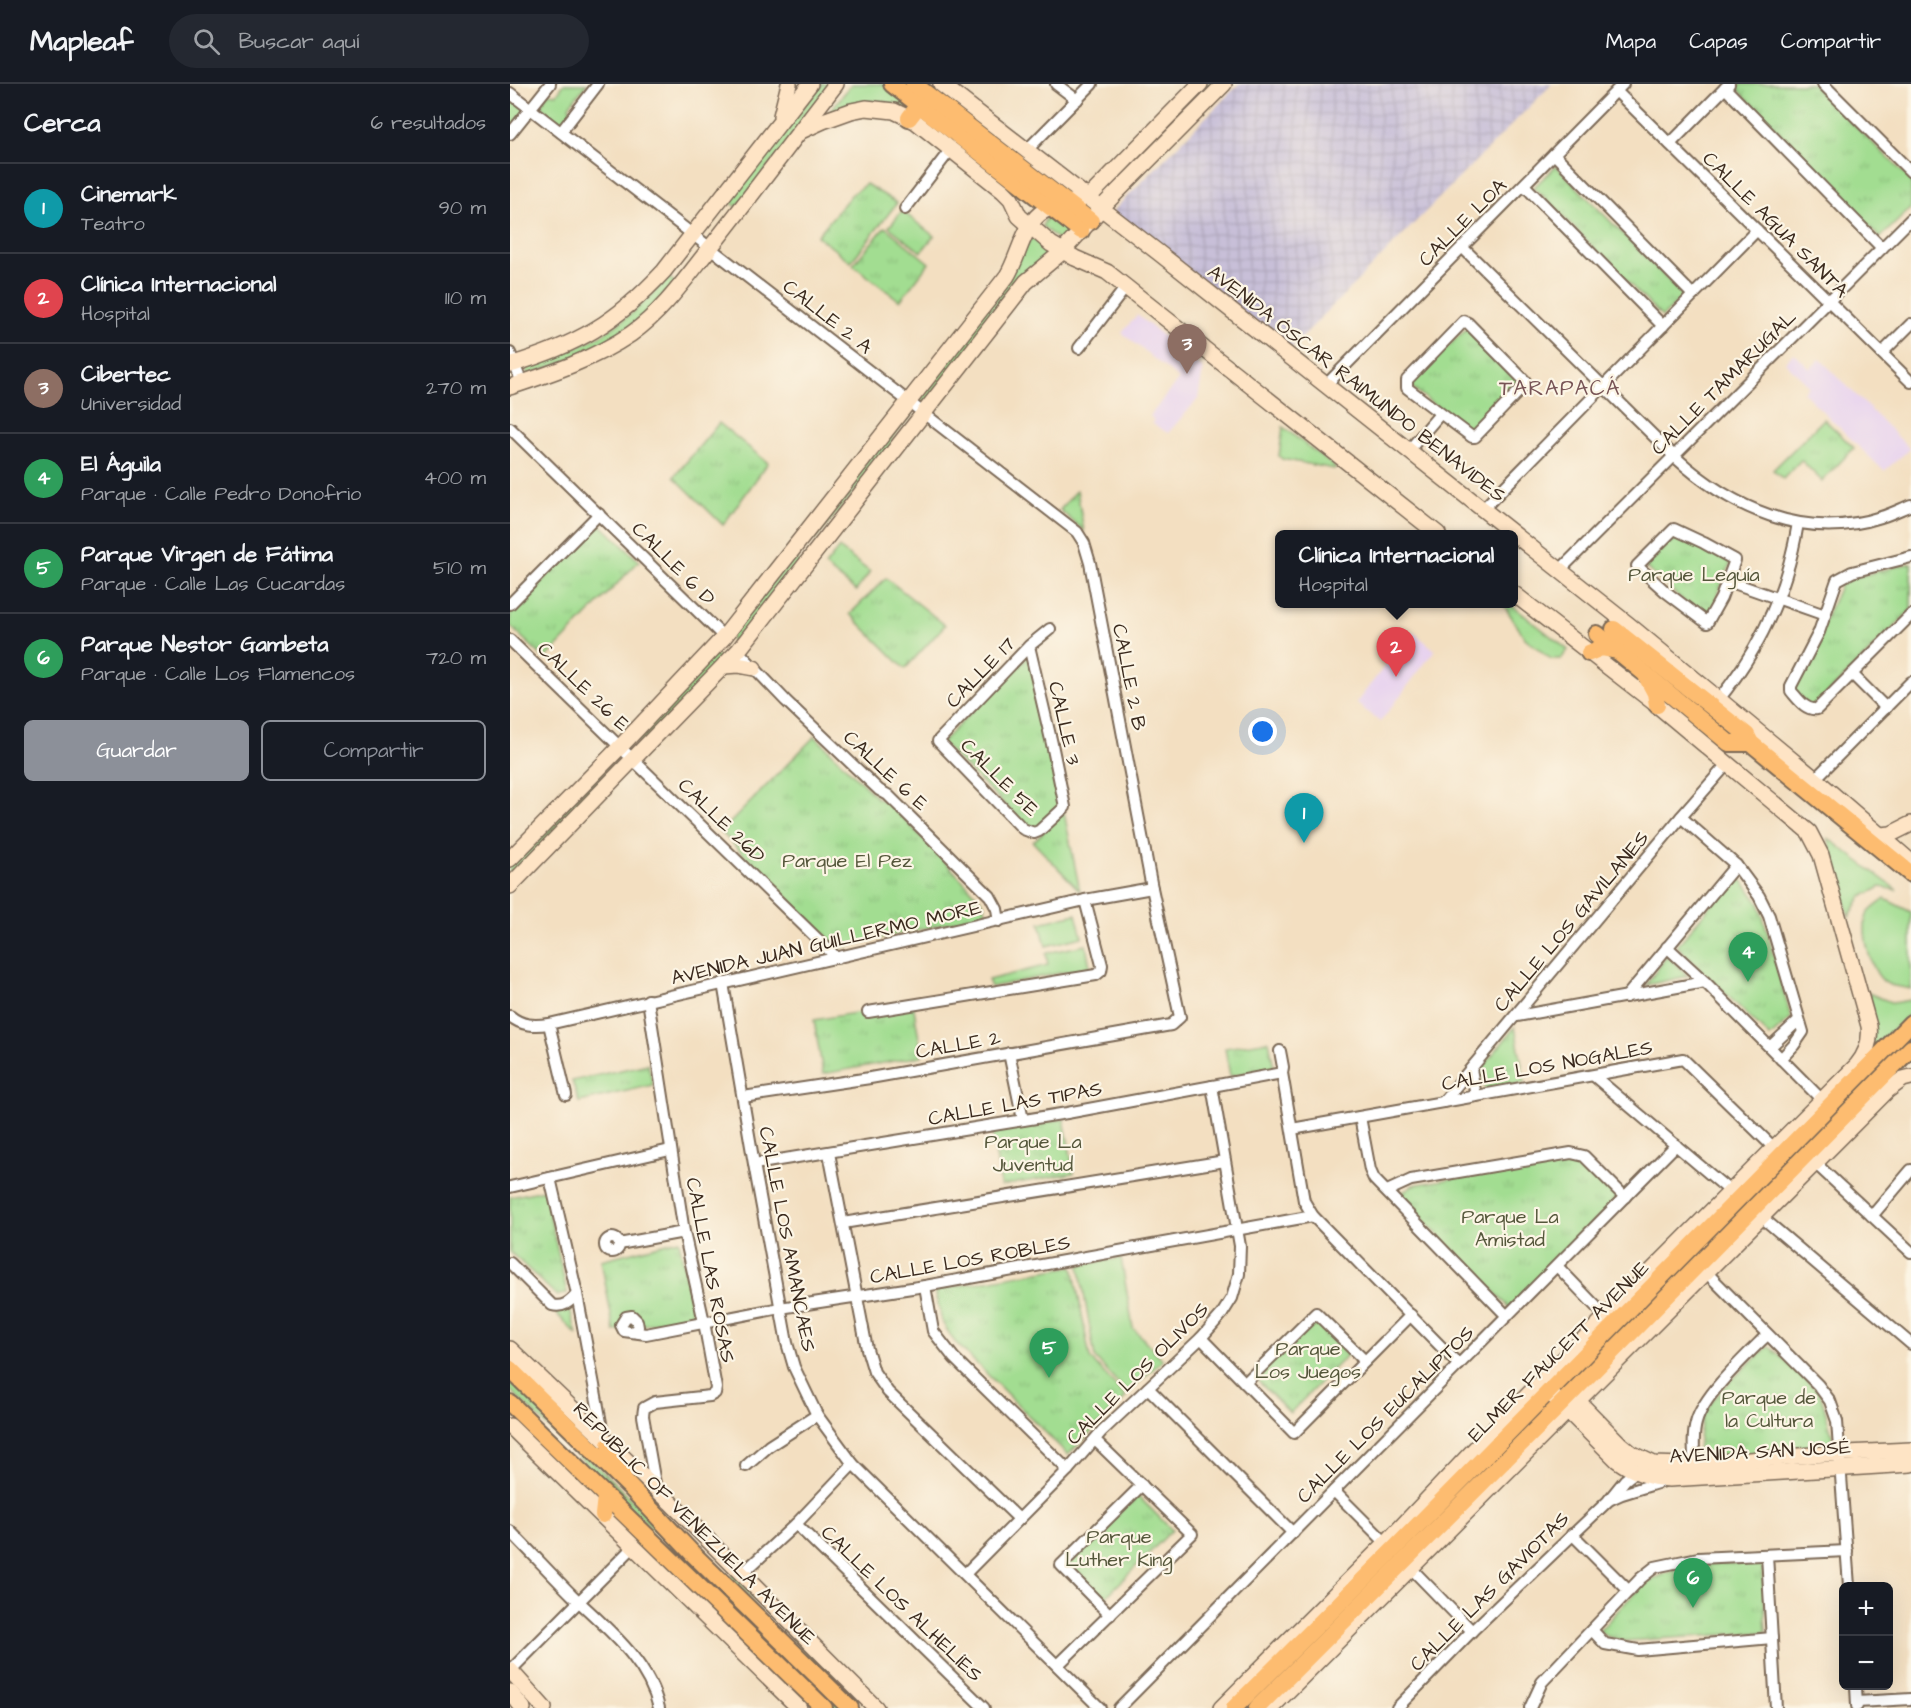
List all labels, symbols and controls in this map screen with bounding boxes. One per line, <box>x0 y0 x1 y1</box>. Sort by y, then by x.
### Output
search box <box>169 14 589 68</box>
text: Mapleaf <box>30 22 133 61</box>
icon: search <box>190 25 223 58</box>
text: Buscar aquí <box>238 26 359 57</box>
text: Mapa <box>1606 27 1656 56</box>
text: Capas <box>1689 27 1748 56</box>
text: Compartir <box>1781 27 1881 56</box>
text: Cerca <box>24 105 101 141</box>
text: 6 resultados <box>370 109 486 137</box>
street label: CALLE AGUA SANTA <box>1696 145 1855 304</box>
street label: CALLE LOA <box>1412 172 1513 273</box>
text: Cinemark <box>81 179 177 210</box>
text: 1 <box>42 194 45 222</box>
text: 90 m <box>438 194 486 222</box>
text: Teatro <box>81 210 145 238</box>
street label: AVENIDA ÓSCAR RAIMUNDO BENAVIDES <box>1201 258 1511 509</box>
text: Clínica Internacional <box>81 269 276 300</box>
street label: CALLE 2 A <box>777 273 878 361</box>
text: 2 <box>38 284 49 312</box>
text: 110 m <box>445 284 486 312</box>
text: Hospital <box>81 300 150 328</box>
street label: CALLE TAMARUGAL <box>1645 304 1803 462</box>
pin: 3 <box>1168 324 1206 374</box>
text: Cibertec <box>81 359 171 390</box>
text: 3 <box>38 374 49 402</box>
text: 270 m <box>426 374 486 402</box>
district label: TARAPACÁ <box>1499 374 1621 403</box>
text: Universidad <box>81 390 181 418</box>
text: El Águila <box>81 449 161 480</box>
text: 4 <box>37 464 50 492</box>
text: 400 m <box>424 464 486 492</box>
text: Parque · Calle Pedro Donofrio <box>81 480 361 508</box>
street label: CALLE 6 D <box>625 516 721 612</box>
popup <box>1275 530 1518 608</box>
text: Parque Virgen de Fátima <box>81 539 333 570</box>
text: Clínica Internacional <box>1299 540 1494 571</box>
text: 5 <box>36 554 51 582</box>
text: 510 m <box>433 554 486 582</box>
park label: Parque Leguía <box>1628 561 1760 590</box>
text: Parque · Calle Las Cucardas <box>81 570 345 598</box>
text: Hospital <box>1299 571 1368 599</box>
street label: CALLE 2 B <box>1105 621 1153 733</box>
pin: 2 <box>1376 628 1416 677</box>
text: Parque Nestor Gambeta <box>81 629 328 660</box>
street label: CALLE 17 <box>940 631 1022 715</box>
street label: CALLE 26 E <box>531 636 636 738</box>
text: 6 <box>37 644 50 672</box>
text: 720 m <box>426 644 486 672</box>
text: Parque · Calle Los Flamencos <box>81 660 355 688</box>
street label: CALLE 3 <box>1041 679 1087 768</box>
your location <box>1248 717 1277 746</box>
button: Guardar <box>24 720 249 781</box>
button: Compartir <box>261 720 486 781</box>
street label: CALLE 6 E <box>837 724 934 818</box>
street label: CALLE 5E <box>954 732 1045 823</box>
street label: CALLE 26D <box>671 772 771 870</box>
pin: 1 <box>1284 794 1324 843</box>
street label: CALLE LOS GAVILANES <box>1488 825 1656 1018</box>
park label: Parque El Pez <box>782 847 912 875</box>
street label: AVENIDA JUAN GUILLERMO MORE <box>668 894 984 992</box>
pin: 4 <box>1728 932 1768 982</box>
street label: CALLE 2 <box>913 1024 1003 1066</box>
street label: CALLE LOS NOGALES <box>1439 1034 1655 1098</box>
street label: CALLE LAS TIPAS <box>926 1075 1104 1133</box>
street label: CALLE LOS AMANCAES <box>751 1124 823 1354</box>
park label: Parque La Juventud <box>984 1128 1082 1179</box>
street label: CALLE LAS ROSAS <box>678 1175 742 1365</box>
park label: Parque La Amistad <box>1461 1203 1559 1254</box>
street label: CALLE LOS ROBLES <box>868 1229 1073 1291</box>
street label: ELMER FAUCETT AVENUE <box>1462 1255 1656 1449</box>
street label: CALLE LOS OLIVOS <box>1060 1296 1215 1451</box>
street label: CALLE LOS EUCALIPTOS <box>1291 1319 1481 1510</box>
pin: 5 <box>1030 1328 1068 1378</box>
park label: Parque Los Juegos <box>1255 1335 1361 1387</box>
park label: Parque de la Cultura <box>1722 1384 1816 1435</box>
street label: REPUBLIC OF VENEZUELA AVENUE <box>566 1396 822 1652</box>
street label: AVENIDA SAN JOSÉ <box>1669 1433 1852 1471</box>
street label: CALLE LAS GAVIOTAS <box>1404 1505 1576 1678</box>
street label: CALLE LOS ALHELÍES <box>814 1519 988 1688</box>
park label: Parque Luther King <box>1065 1523 1173 1575</box>
pin: 6 <box>1674 1558 1712 1608</box>
map controls <box>1839 1582 1893 1690</box>
button: + <box>1839 1582 1893 1636</box>
button: − <box>1839 1636 1893 1690</box>

